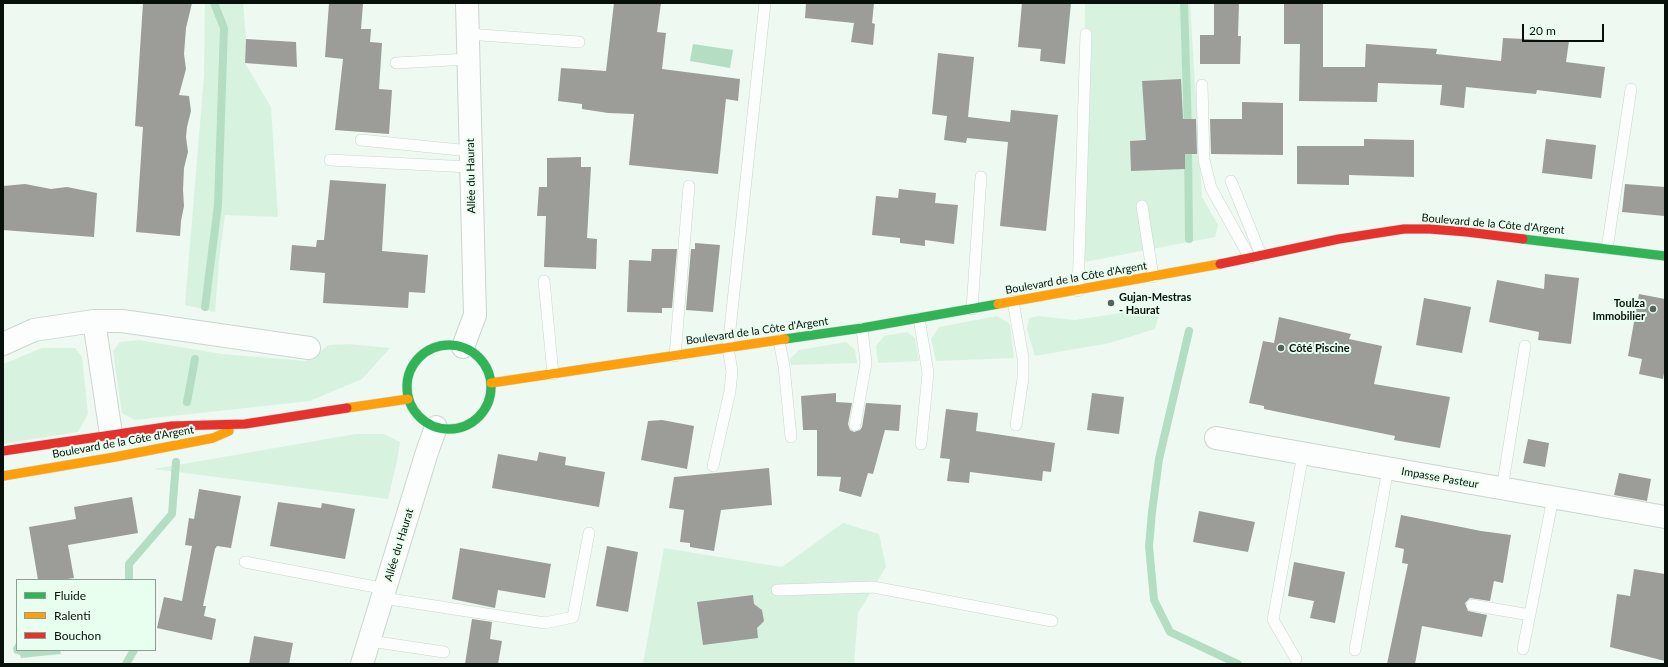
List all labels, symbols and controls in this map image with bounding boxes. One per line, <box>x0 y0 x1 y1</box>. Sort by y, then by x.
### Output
scale bar <box>1524 16 1606 42</box>
text: 20 m <box>1529 23 1556 38</box>
street label: Allée du Haurat <box>464 138 478 214</box>
street label: Boulevard de la Côte d'Argent <box>1421 211 1565 237</box>
street label: Boulevard de la Côte d'Argent <box>1004 259 1148 297</box>
place label: Gujan-Mestras - Haurat <box>1119 290 1191 316</box>
place label: Toulza Immobilier <box>1593 296 1645 322</box>
marker: Gujan-Mestras - Haurat <box>1106 298 1116 308</box>
marker: Toulza Immobilier <box>1648 304 1658 314</box>
street label: Boulevard de la Côte d'Argent <box>685 314 829 348</box>
place label: Côté Piscine <box>1289 341 1350 355</box>
marker: Côté Piscine <box>1276 343 1286 353</box>
street label: Boulevard de la Côte d'Argent <box>51 423 195 461</box>
street label: Impasse Pasteur <box>1400 465 1480 491</box>
street label: Allée du Haurat <box>382 507 416 583</box>
legend <box>16 579 156 651</box>
text: Fluide <box>54 588 86 603</box>
text: Ralenti <box>54 608 91 623</box>
text: Bouchon <box>54 628 101 643</box>

